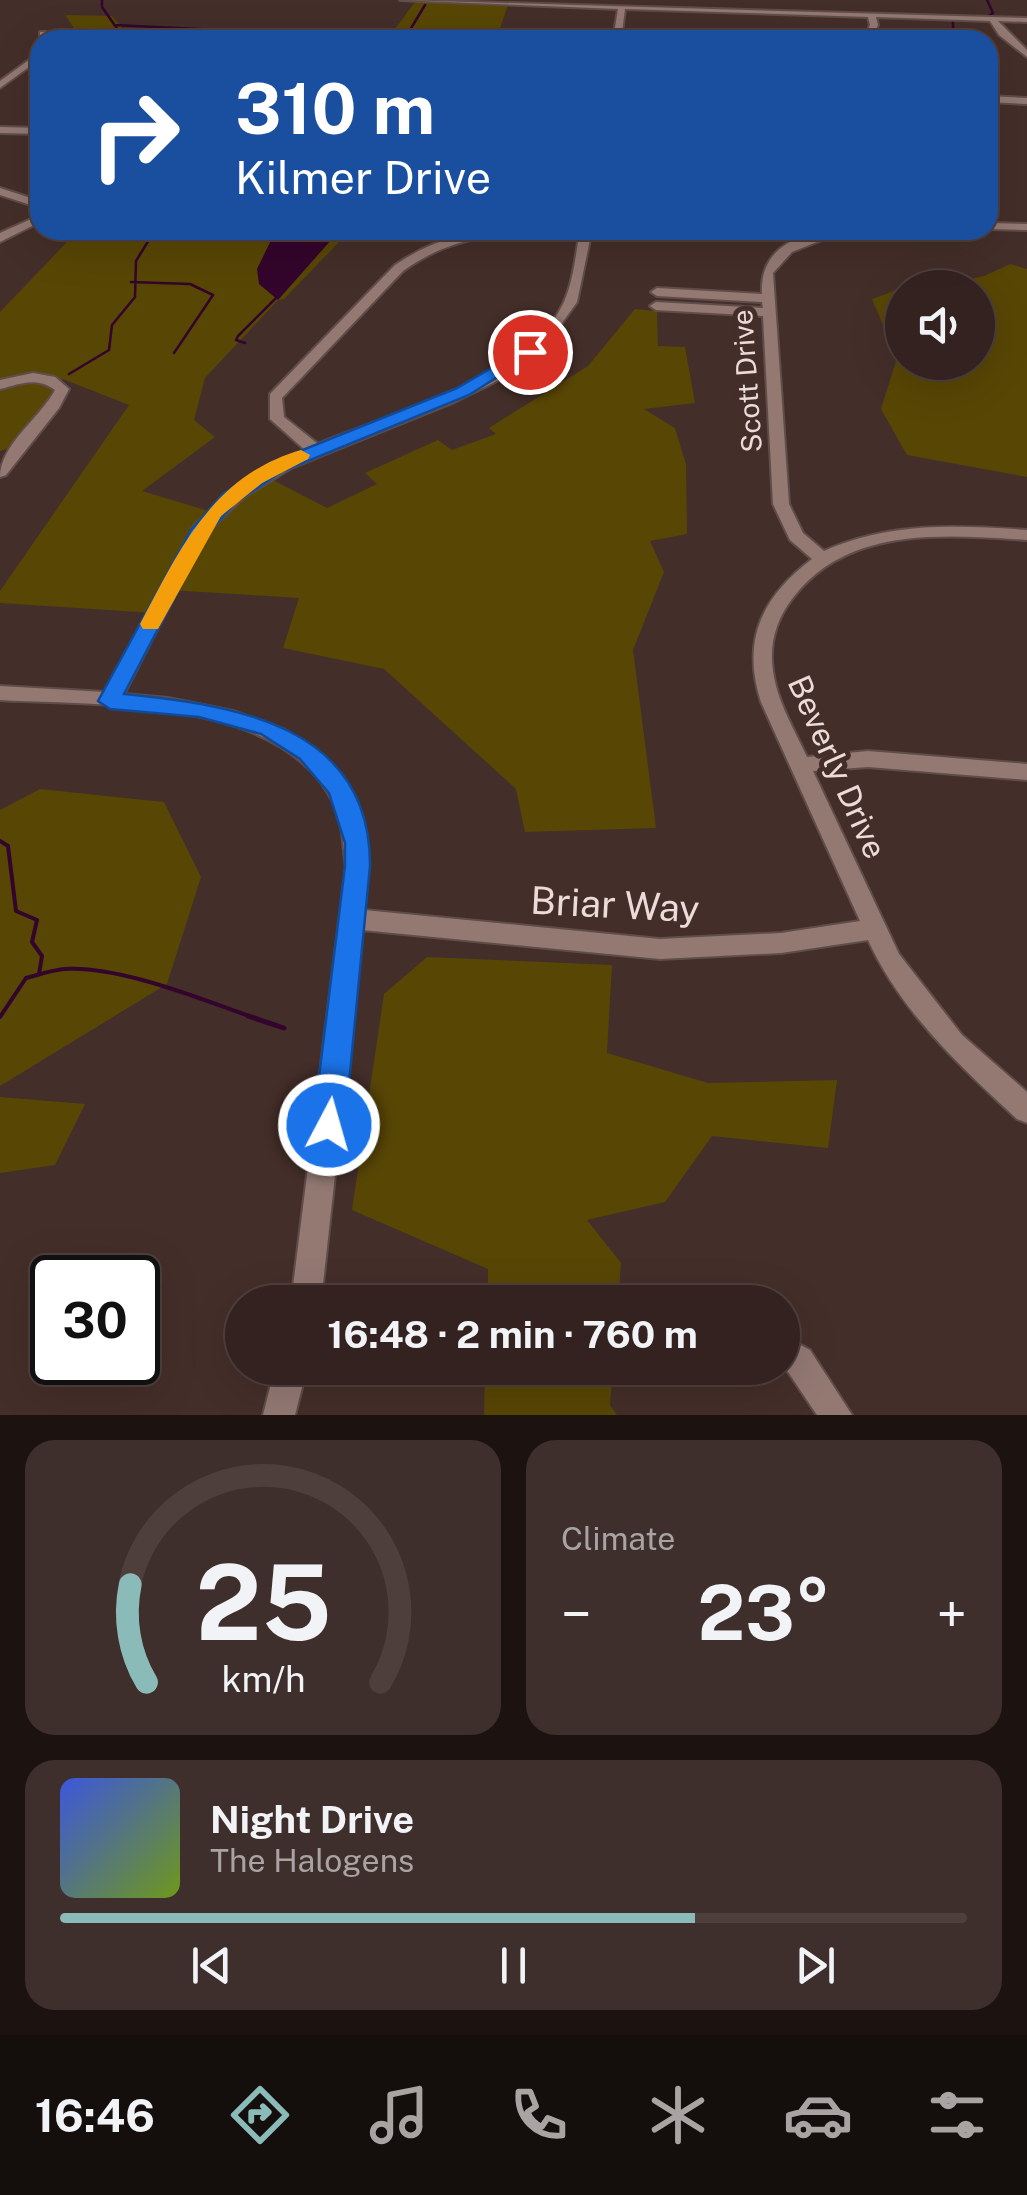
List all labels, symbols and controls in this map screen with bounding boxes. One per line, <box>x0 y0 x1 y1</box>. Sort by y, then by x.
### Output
text: 310 m <box>235 67 435 150</box>
icon: right <box>70 70 200 200</box>
text: Kilmer Drive <box>235 151 491 204</box>
map controls <box>885 270 995 380</box>
button: sound <box>885 270 995 380</box>
street label: Scott Drive <box>725 308 768 454</box>
pin <box>488 310 573 395</box>
icon: arrive <box>503 325 558 380</box>
street label: Beverly Drive <box>781 670 894 864</box>
street label: Briar Way <box>529 878 701 931</box>
position arrow <box>277 1073 381 1177</box>
speed limit sign: 30 <box>30 1255 160 1385</box>
text: 16:48 · 2 min · 760 m <box>327 1312 698 1357</box>
text: Climate <box>561 1520 675 1557</box>
text: 25 <box>195 1541 331 1663</box>
text: 23° <box>697 1569 831 1657</box>
text: − <box>561 1582 592 1646</box>
text: + <box>937 1582 967 1646</box>
text: km/h <box>221 1658 305 1700</box>
text: Night Drive <box>210 1797 414 1842</box>
text: The Halogens <box>210 1842 414 1879</box>
icon: previous <box>184 1938 239 1993</box>
icon: pause <box>486 1938 541 1993</box>
icon: next <box>788 1938 843 1993</box>
icon: directions <box>225 2080 295 2150</box>
icon: music <box>364 2080 434 2150</box>
icon: phone <box>504 2080 574 2150</box>
icon: climate <box>643 2080 713 2150</box>
icon: car <box>783 2080 853 2150</box>
icon: filters <box>922 2080 992 2150</box>
text: 16:46 <box>35 2089 155 2142</box>

